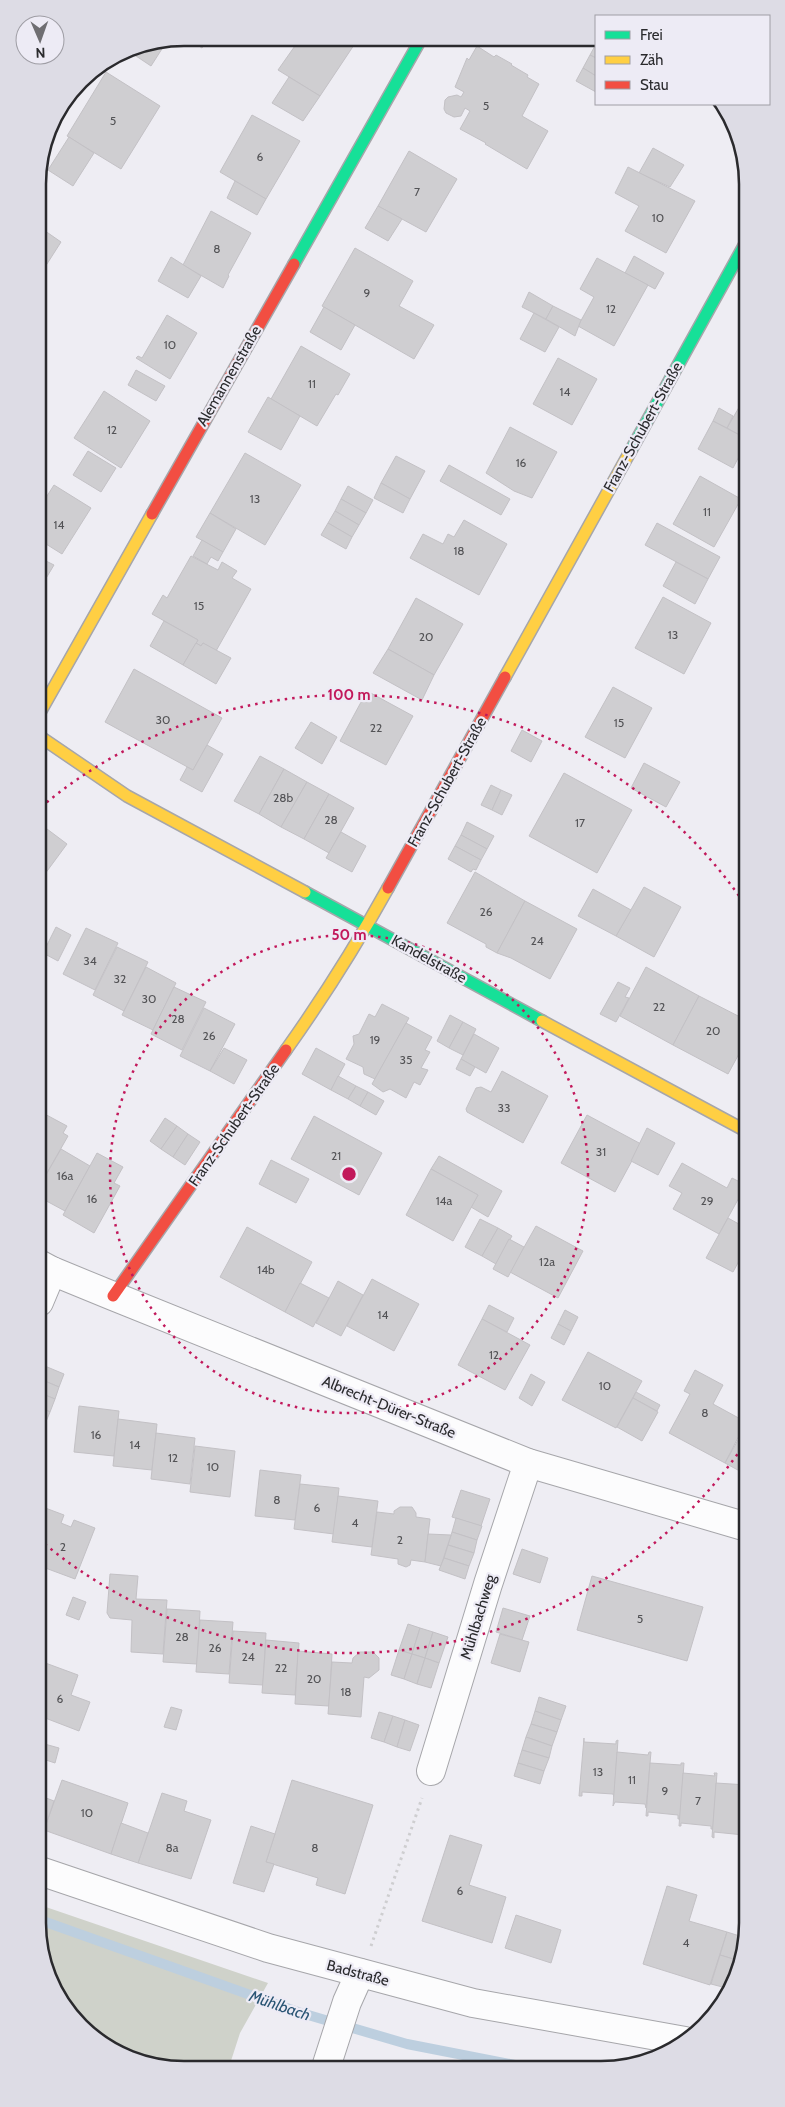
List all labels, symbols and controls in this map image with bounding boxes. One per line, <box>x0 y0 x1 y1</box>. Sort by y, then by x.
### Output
north arrow <box>15 15 65 65</box>
legend <box>595 15 770 105</box>
text: Frei <box>640 26 663 44</box>
text: N <box>35 44 46 62</box>
text: Zäh <box>640 51 663 69</box>
text: Stau <box>640 76 669 94</box>
house number: 5 <box>483 98 489 113</box>
house number: 5 <box>110 113 116 128</box>
house number: 6 <box>257 149 264 164</box>
house number: 7 <box>414 184 420 199</box>
house number: 10 <box>652 210 664 225</box>
house number: 8 <box>213 241 221 256</box>
house number: 9 <box>364 285 371 300</box>
house number: 12 <box>606 301 616 316</box>
street label: Alemannenstraße <box>193 322 265 429</box>
house number: 10 <box>164 337 176 352</box>
street label: Franz-Schubert-Straße <box>600 359 686 495</box>
house number: 11 <box>308 376 316 391</box>
house number: 14 <box>560 384 570 399</box>
house number: 12 <box>107 422 117 437</box>
house number: 16 <box>516 455 527 470</box>
house number: 13 <box>250 491 260 506</box>
house number: 11 <box>703 504 711 519</box>
house number: 14 <box>54 517 64 532</box>
house number: 18 <box>453 543 465 558</box>
house number: 15 <box>194 598 204 613</box>
house number: 13 <box>668 627 678 642</box>
house number: 20 <box>419 629 433 644</box>
text: 100 m <box>327 686 371 704</box>
house number: 30 <box>156 712 170 727</box>
street label: Franz-Schubert-Straße <box>404 714 490 850</box>
house number: 15 <box>614 715 624 730</box>
house number: 22 <box>370 720 382 735</box>
house number: 28b <box>273 790 293 805</box>
house number: 28 <box>324 812 338 827</box>
house number: 17 <box>575 815 585 830</box>
house number: 26 <box>479 904 493 919</box>
text: 50 m <box>331 926 367 944</box>
street label: Kandelstraße <box>388 931 470 987</box>
house number: 24 <box>530 933 544 948</box>
house number: 34 <box>83 953 97 968</box>
house number: 32 <box>114 971 126 986</box>
house number: 30 <box>142 991 156 1006</box>
house number: 22 <box>653 999 665 1014</box>
house number: 28 <box>171 1011 185 1026</box>
house number: 20 <box>706 1023 720 1038</box>
house number: 26 <box>202 1028 216 1043</box>
house number: 19 <box>370 1032 381 1047</box>
house number: 35 <box>400 1052 412 1067</box>
street label: Franz-Schubert-Straße <box>185 1060 283 1190</box>
house number: 33 <box>498 1100 510 1115</box>
house number: 31 <box>596 1144 606 1159</box>
house number: 21 <box>331 1148 341 1163</box>
centre of rings <box>340 1165 358 1183</box>
house number: 16a <box>57 1168 73 1183</box>
house number: 16 <box>87 1191 98 1206</box>
house number: 14a <box>436 1193 453 1208</box>
house number: 29 <box>700 1193 714 1208</box>
house number: 12a <box>539 1254 555 1269</box>
house number: 14b <box>257 1262 275 1277</box>
house number: 14 <box>378 1307 388 1322</box>
house number: 12 <box>489 1347 499 1362</box>
street label: Albrecht-Dürer-Straße <box>320 1372 459 1442</box>
house number: 10 <box>599 1378 611 1393</box>
house number: 8 <box>701 1405 709 1420</box>
house number: 16 <box>91 1427 102 1442</box>
house number: 14 <box>130 1437 140 1452</box>
house number: 12 <box>168 1450 178 1465</box>
house number: 10 <box>207 1459 219 1474</box>
house number: 8 <box>273 1492 281 1507</box>
house number: 6 <box>314 1500 321 1515</box>
house number: 4 <box>352 1515 359 1530</box>
house number: 2 <box>397 1532 403 1547</box>
house number: 2 <box>60 1539 66 1554</box>
street label: Mühlbachweg <box>457 1572 500 1662</box>
house number: 5 <box>637 1611 643 1626</box>
house number: 28 <box>175 1629 189 1644</box>
house number: 26 <box>208 1640 222 1655</box>
house number: 24 <box>241 1649 255 1664</box>
house number: 22 <box>275 1660 287 1675</box>
house number: 20 <box>307 1671 321 1686</box>
house number: 18 <box>340 1684 352 1699</box>
house number: 6 <box>57 1691 64 1706</box>
house number: 13 <box>593 1764 603 1779</box>
house number: 11 <box>628 1772 636 1787</box>
house number: 9 <box>662 1783 669 1798</box>
house number: 7 <box>695 1793 701 1808</box>
house number: 10 <box>81 1805 93 1820</box>
house number: 8a <box>165 1840 179 1855</box>
house number: 8 <box>311 1840 319 1855</box>
house number: 6 <box>457 1883 464 1898</box>
house number: 4 <box>683 1935 690 1950</box>
street label: Badstraße <box>325 1956 391 1990</box>
water label: Mühlbach <box>246 1986 313 2025</box>

